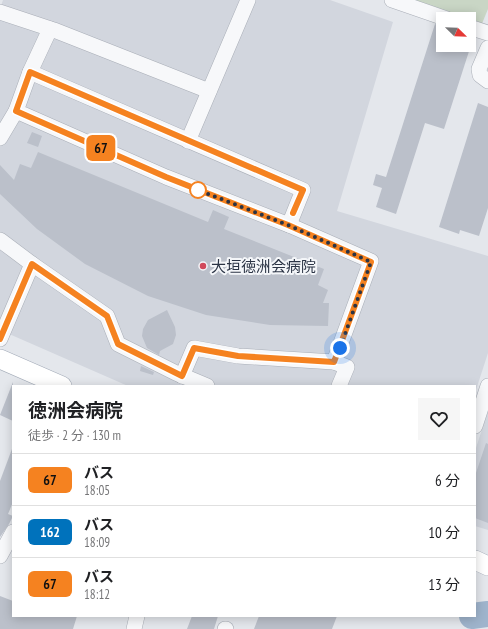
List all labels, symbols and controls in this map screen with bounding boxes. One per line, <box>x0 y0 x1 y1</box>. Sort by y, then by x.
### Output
north arrow <box>436 12 476 52</box>
map controls <box>436 12 476 52</box>
line badge: 67 <box>83 135 119 161</box>
text: 67 <box>94 139 108 157</box>
unlabelled marker <box>189 181 207 199</box>
place label: 大垣徳洲会病院 <box>211 257 316 276</box>
marker: 大垣徳洲会病院 <box>198 261 208 271</box>
your location <box>330 338 350 358</box>
text: 徳洲会病院 <box>28 398 123 422</box>
button: heart <box>418 398 460 440</box>
text: 徒歩 · 2 分 · 130 m <box>28 427 121 444</box>
text: バス <box>84 463 114 482</box>
text: 67 <box>43 471 57 489</box>
text: 6 分 <box>435 471 460 490</box>
text: 18:05 <box>84 482 110 499</box>
text: バス <box>84 515 114 534</box>
text: 162 <box>40 523 60 541</box>
text: 10 分 <box>428 523 460 542</box>
text: 18:09 <box>84 534 110 551</box>
text: バス <box>84 567 114 586</box>
text: 67 <box>43 575 57 593</box>
text: 13 分 <box>428 575 460 594</box>
text: 18:12 <box>84 586 110 603</box>

